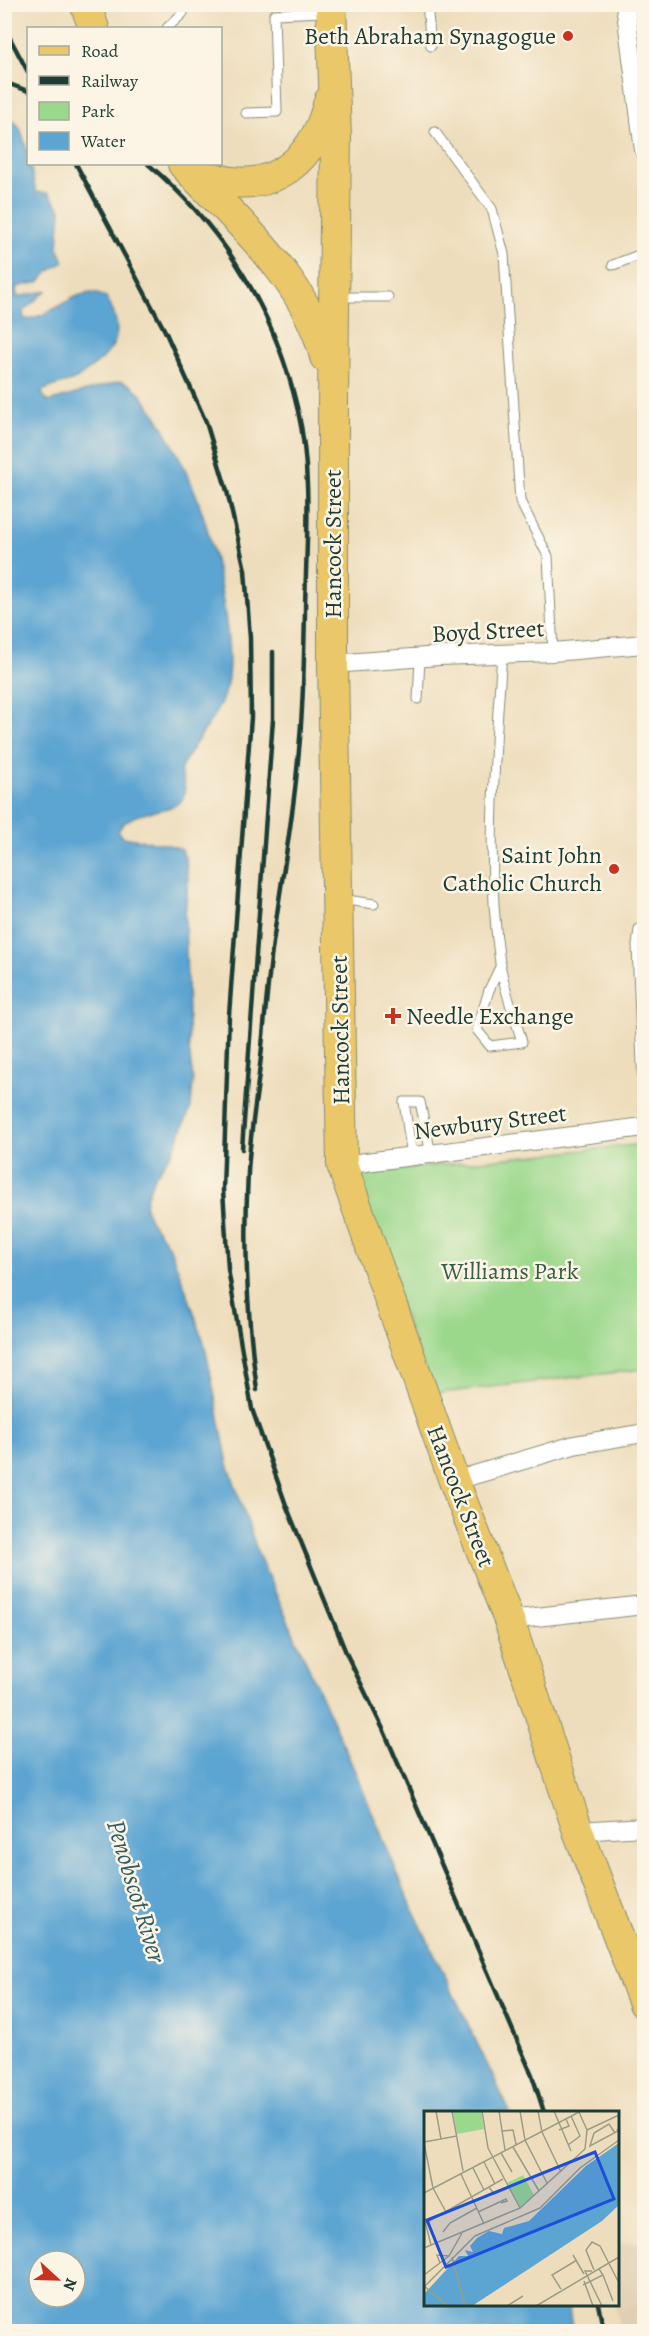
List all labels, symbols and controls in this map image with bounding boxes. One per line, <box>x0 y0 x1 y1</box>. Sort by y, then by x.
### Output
place label: Beth Abraham Synagogue <box>304 20 556 52</box>
legend <box>27 27 222 165</box>
marker: Beth Abraham Synagogue <box>561 29 575 43</box>
text: Road <box>81 39 119 63</box>
text: Railway <box>81 69 139 93</box>
text: Park <box>81 99 115 123</box>
text: Water <box>80 129 126 153</box>
street label: Hancock Street <box>317 469 349 619</box>
street label: Boyd Street <box>431 612 545 650</box>
place label: Saint John Catholic Church <box>443 839 602 899</box>
marker: Saint John Catholic Church <box>607 862 621 876</box>
street label: Hancock Street <box>323 955 357 1105</box>
place label: Needle Exchange <box>406 1000 574 1032</box>
marker: Needle Exchange <box>384 1007 402 1025</box>
street label: Newbury Street <box>412 1097 568 1147</box>
park label: Williams Park <box>440 1255 579 1287</box>
street label: Hancock Street <box>419 1420 503 1572</box>
water label: Penobscot River <box>98 1815 175 1968</box>
inset map <box>424 2111 619 2306</box>
north arrow <box>27 2249 87 2309</box>
text: N <box>57 2275 82 2294</box>

